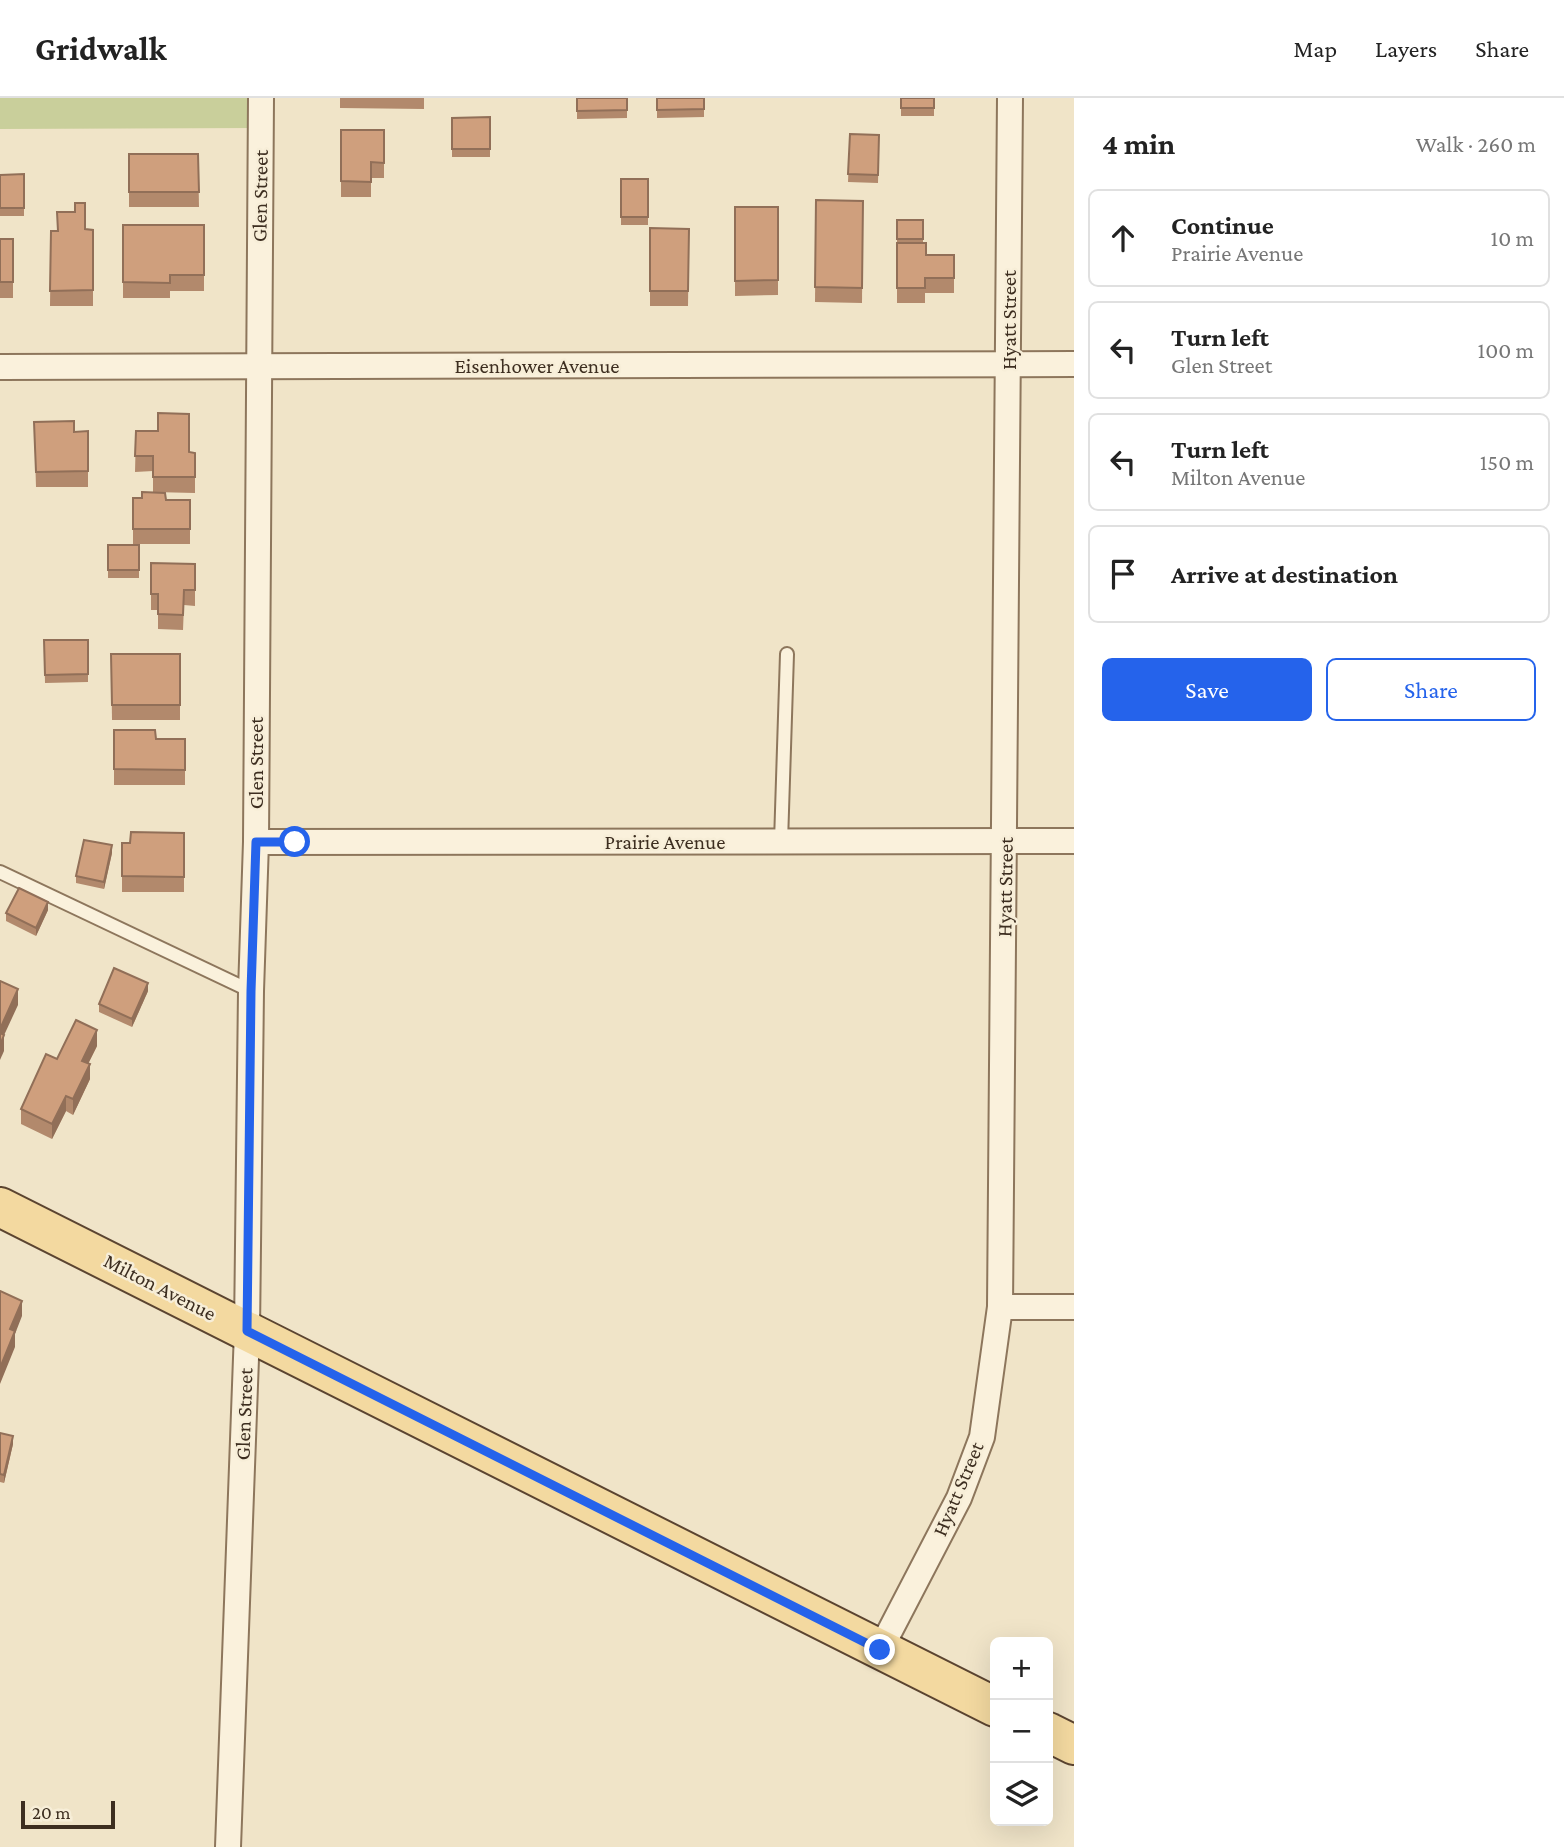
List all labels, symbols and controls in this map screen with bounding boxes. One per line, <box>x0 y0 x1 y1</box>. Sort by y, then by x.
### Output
text: Gridwalk <box>35 30 167 67</box>
text: Map <box>1293 35 1337 62</box>
text: Layers <box>1375 35 1437 62</box>
text: Share <box>1475 35 1529 62</box>
text: 4 min <box>1102 127 1175 160</box>
text: Walk · 260 m <box>1416 131 1536 157</box>
street label: Glen Street <box>247 149 273 242</box>
text: Continue <box>1171 211 1274 240</box>
icon: ahead <box>1104 219 1142 257</box>
text: 10 m <box>1491 225 1534 251</box>
text: Prairie Avenue <box>1171 240 1303 266</box>
street label: Hyatt Street <box>997 269 1021 370</box>
text: Turn left <box>1171 323 1269 352</box>
icon: left <box>1104 331 1142 369</box>
text: 100 m <box>1478 337 1534 363</box>
text: Glen Street <box>1171 352 1272 378</box>
street label: Eisenhower Avenue <box>454 354 620 378</box>
text: Turn left <box>1171 435 1269 464</box>
icon: left <box>1104 443 1142 481</box>
text: 150 m <box>1480 449 1534 475</box>
text: Milton Avenue <box>1171 464 1305 490</box>
icon: arrive <box>1104 555 1142 593</box>
text: Arrive at destination <box>1171 560 1398 589</box>
button: Save <box>1102 658 1312 721</box>
button: Share <box>1326 658 1536 721</box>
street label: Glen Street <box>244 716 268 809</box>
route start <box>279 826 310 857</box>
street label: Prairie Avenue <box>605 830 725 854</box>
street label: Hyatt Street <box>992 836 1018 937</box>
street label: Milton Avenue <box>100 1248 220 1326</box>
street label: Glen Street <box>230 1366 258 1461</box>
street label: Hyatt Street <box>927 1437 989 1540</box>
route end <box>864 1634 895 1665</box>
map controls <box>990 1637 1053 1826</box>
button: + <box>990 1637 1053 1700</box>
button: − <box>990 1700 1053 1763</box>
button: layers <box>990 1763 1053 1826</box>
scale bar <box>21 1798 116 1830</box>
text: 20 m <box>32 1802 71 1823</box>

